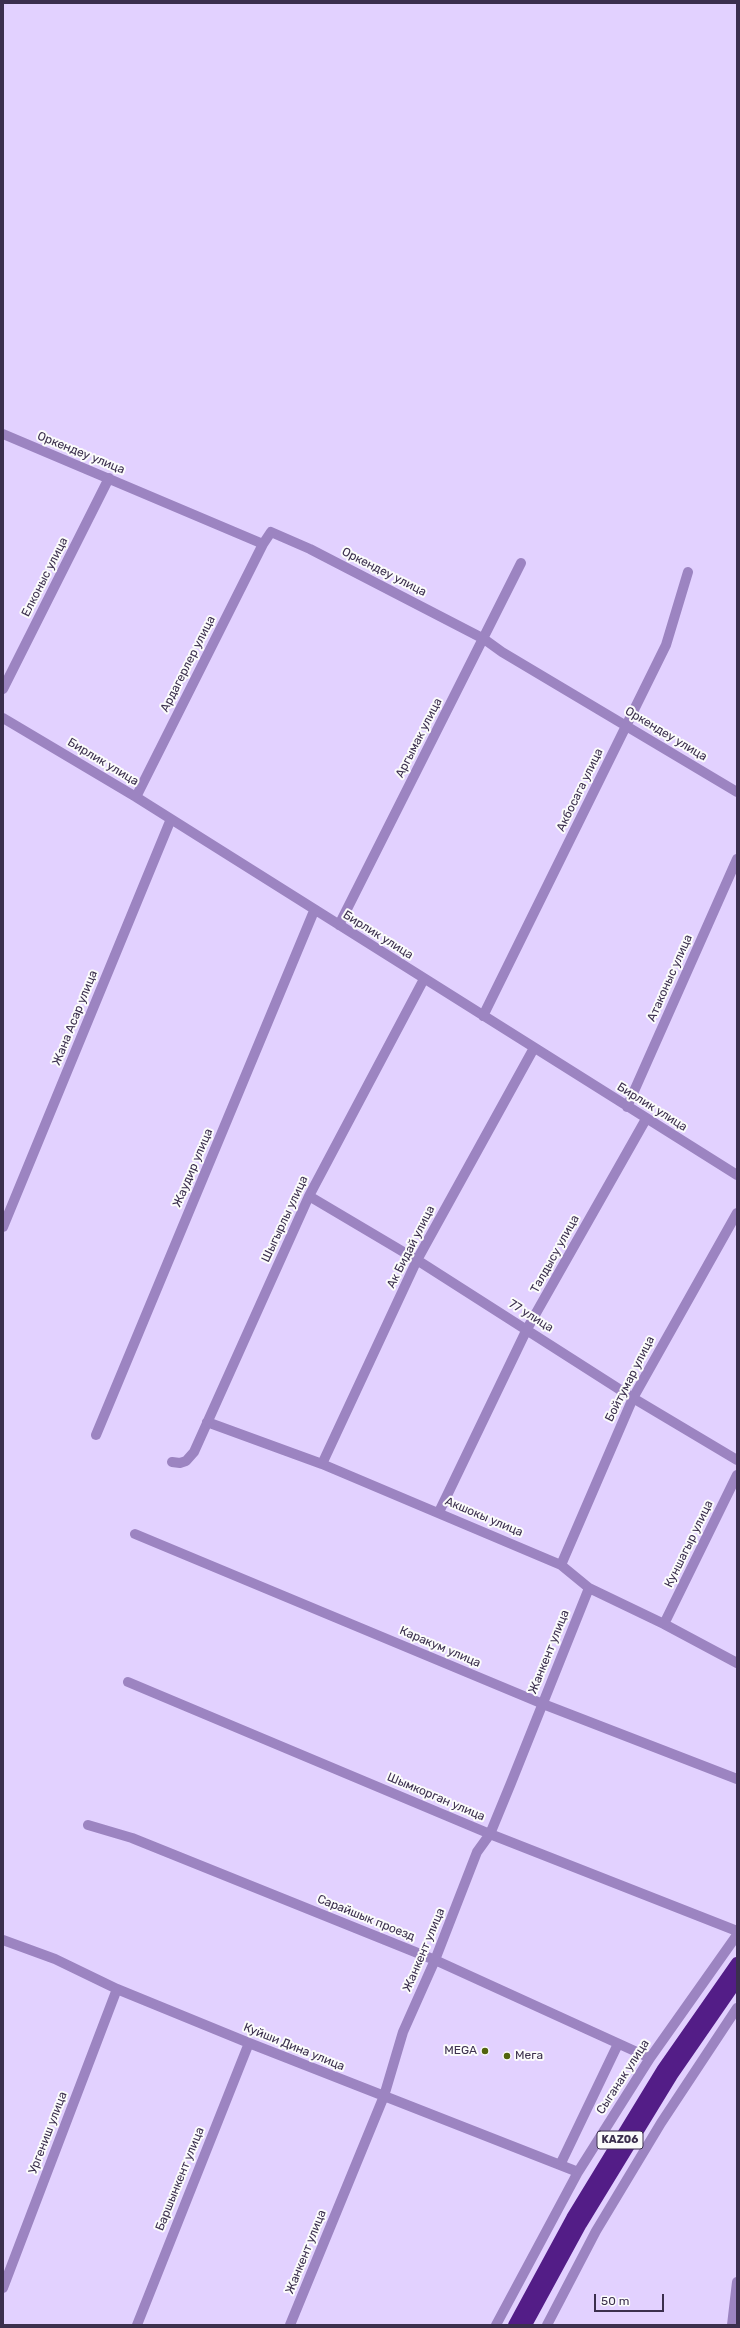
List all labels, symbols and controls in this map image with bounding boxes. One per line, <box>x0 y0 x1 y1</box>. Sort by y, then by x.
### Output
street label: Оркендеу улица <box>35 429 127 477</box>
street label: Елконыс улица <box>19 535 71 619</box>
street label: Оркендеу улица <box>339 544 429 600</box>
street label: Ардагерлер улица <box>158 613 218 715</box>
street label: Аргымак улица <box>393 696 445 780</box>
street label: Оркендеу улица <box>622 704 710 764</box>
street label: Бирлик улица <box>65 735 141 789</box>
street label: Акбосага улица <box>554 746 606 834</box>
street label: Бирлик улица <box>340 908 416 962</box>
street label: Атаконыс улица <box>644 932 696 1024</box>
street label: Жана Асар улица <box>49 968 101 1068</box>
street label: Бирлик улица <box>614 1080 690 1134</box>
street label: Жаудир улица <box>170 1126 216 1210</box>
street label: Шыгырлы улица <box>259 1174 311 1264</box>
street label: Ак Бидай улица <box>384 1203 438 1291</box>
street label: Талдысу улица <box>528 1213 582 1295</box>
street label: 77 улица <box>506 1297 556 1335</box>
street label: Бойтумар улица <box>602 1334 658 1424</box>
street label: Акшокы улица <box>443 1494 525 1540</box>
street label: Куншагыр улица <box>662 1498 716 1590</box>
street label: Жанкент улица <box>526 1608 572 1696</box>
street label: Каракум улица <box>397 1623 483 1671</box>
street label: Шымкорган улица <box>385 1770 487 1824</box>
street label: Сарайшык проезд <box>315 1892 417 1944</box>
street label: Жанкент улица <box>400 1906 448 1994</box>
street label: Куйши Дина улица <box>241 2020 347 2074</box>
street label: Сыганак улица <box>594 2037 652 2117</box>
place label: MEGA <box>444 2044 477 2058</box>
marker: MEGA <box>480 2046 490 2056</box>
place label: Мега <box>515 2049 543 2063</box>
marker: Мега <box>502 2051 512 2061</box>
street label: Ургениш улица <box>26 2090 70 2176</box>
street label: Баршынкент улица <box>153 2125 207 2233</box>
road number: KАZ06 <box>597 2131 643 2149</box>
street label: Жанкент улица <box>283 2208 329 2296</box>
scale bar <box>596 2286 666 2312</box>
text: 50 m <box>601 2294 629 2308</box>

